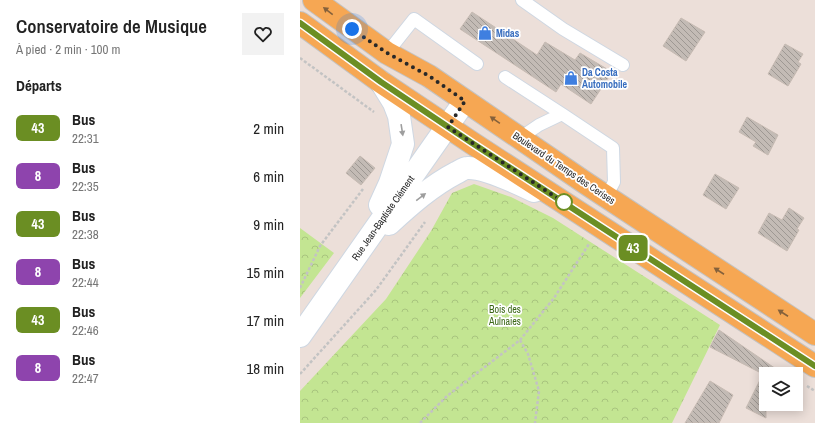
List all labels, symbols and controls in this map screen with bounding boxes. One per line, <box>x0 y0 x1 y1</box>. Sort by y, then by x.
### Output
one-way arrow <box>322 7 333 15</box>
text: Conservatoire de Musique <box>16 13 207 39</box>
button: heart <box>242 13 284 55</box>
your location <box>342 19 362 39</box>
shop icon: Midas <box>477 25 493 41</box>
place label: Midas <box>496 27 520 40</box>
text: À pied · 2 min · 100 m <box>16 41 120 58</box>
place label: Da Costa Automobile <box>582 66 628 91</box>
shop icon: Da Costa Automobile <box>563 70 579 86</box>
text: Départs <box>16 75 62 96</box>
text: Bus <box>72 109 95 130</box>
one-way arrow <box>490 116 500 124</box>
text: 2 min <box>253 118 284 139</box>
text: 43 <box>32 119 44 137</box>
one-way arrow <box>399 124 405 136</box>
street label: Boulevard du Temps des Cerises <box>510 129 618 207</box>
text: 22:31 <box>72 130 99 147</box>
text: Bus <box>72 157 95 178</box>
text: 6 min <box>253 166 284 187</box>
text: 8 <box>35 167 41 185</box>
street label: Rue Jean-Baptiste Clément <box>349 172 418 263</box>
text: 22:35 <box>72 178 99 195</box>
one-way arrow <box>416 193 426 201</box>
unlabelled marker <box>555 193 573 211</box>
text: Bus <box>72 205 95 226</box>
text: 9 min <box>253 214 284 235</box>
text: 43 <box>32 215 44 233</box>
text: 22:38 <box>72 226 99 243</box>
line badge: 43 <box>615 235 651 261</box>
text: 43 <box>627 239 639 257</box>
text: Bus <box>72 253 95 274</box>
text: 15 min <box>246 262 284 283</box>
text: 8 <box>35 263 41 281</box>
one-way arrow <box>714 267 724 275</box>
text: 22:44 <box>72 274 99 291</box>
text: Bus <box>72 301 95 322</box>
park label: Bois des Aulnaies <box>488 303 521 328</box>
one-way arrow <box>778 309 788 317</box>
text: 17 min <box>246 310 284 331</box>
text: 43 <box>32 311 44 329</box>
text: 22:46 <box>72 322 99 339</box>
text: Bus <box>72 349 95 370</box>
text: 18 min <box>246 358 284 379</box>
text: 8 <box>35 359 41 377</box>
map controls <box>759 367 803 411</box>
button: layers <box>759 367 803 411</box>
text: 22:47 <box>72 370 99 387</box>

